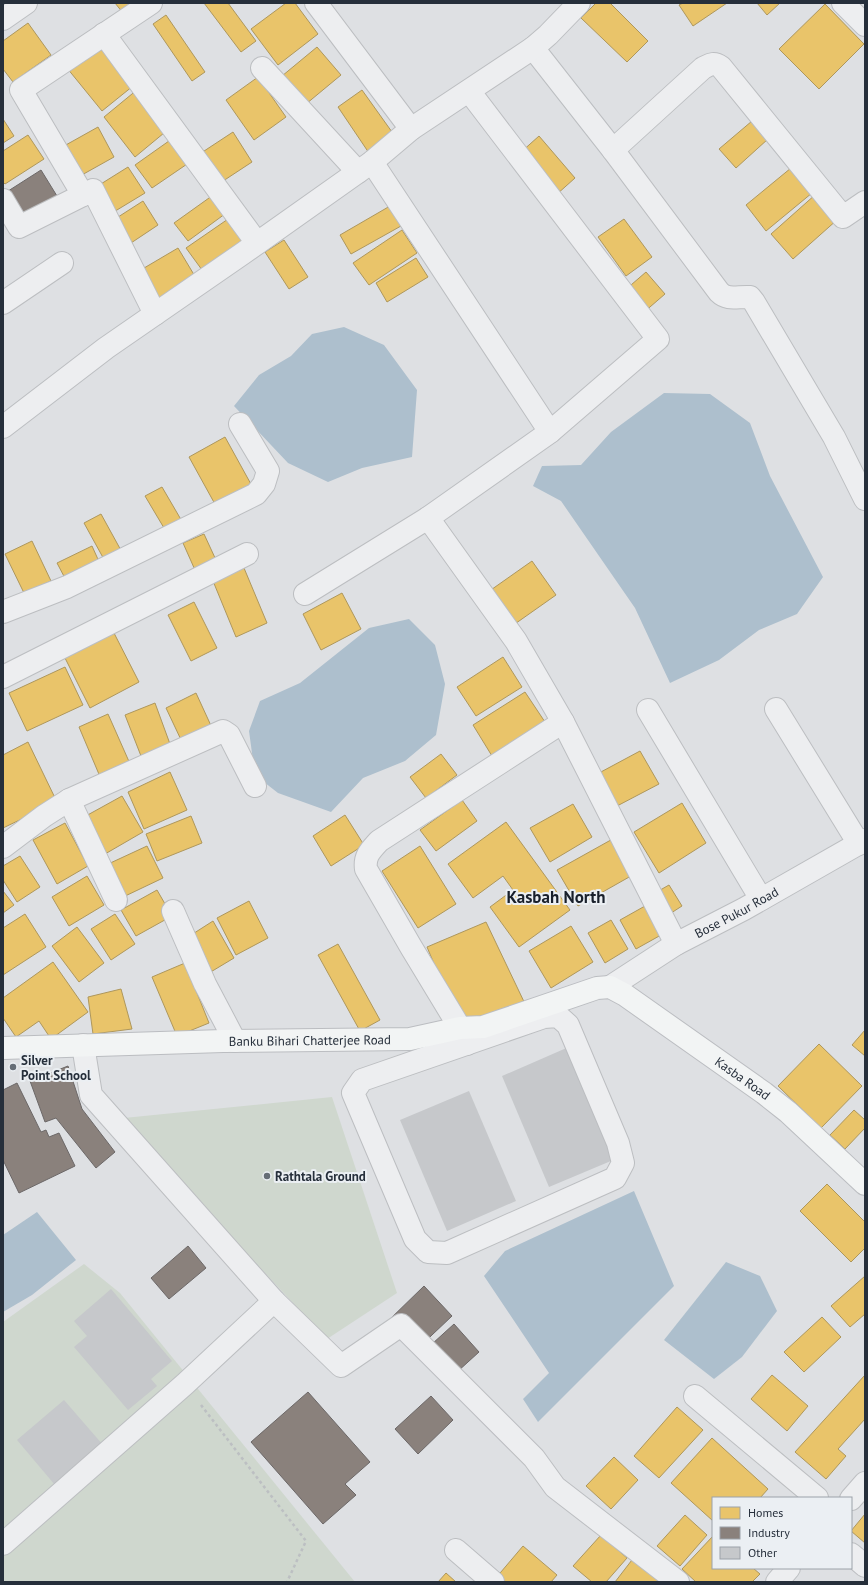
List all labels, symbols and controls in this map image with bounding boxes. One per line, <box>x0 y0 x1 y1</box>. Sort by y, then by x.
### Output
street label: Bose Pukur Road <box>692 883 782 942</box>
district label: Kasbah North <box>507 886 605 908</box>
street label: Banku Bihari Chatterjee Road <box>229 1031 391 1050</box>
place label: Silver Point School <box>21 1052 91 1084</box>
street label: Kasba Road <box>711 1053 774 1104</box>
marker: Silver Point School <box>8 1062 18 1072</box>
place label: Rathtala Ground <box>275 1168 366 1185</box>
marker: Rathtala Ground <box>262 1171 272 1181</box>
legend <box>712 1497 852 1569</box>
text: Homes <box>748 1505 783 1520</box>
text: Industry <box>748 1525 790 1540</box>
text: Other <box>748 1545 777 1560</box>

